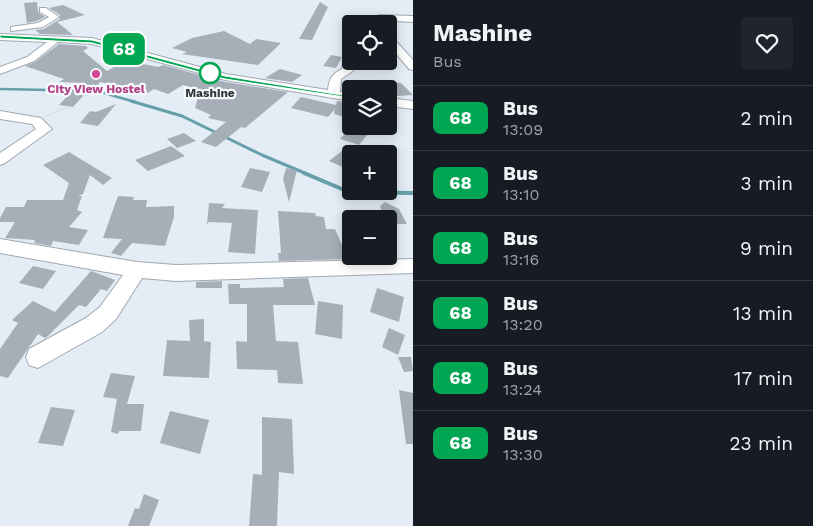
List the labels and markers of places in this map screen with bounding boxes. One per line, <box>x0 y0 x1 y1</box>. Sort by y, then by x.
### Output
marker: Mashine <box>199 62 221 84</box>
marker: City View Hostel <box>90 68 102 80</box>
place label: City View Hostel <box>47 82 145 96</box>
place label: Mashine <box>185 86 235 100</box>

